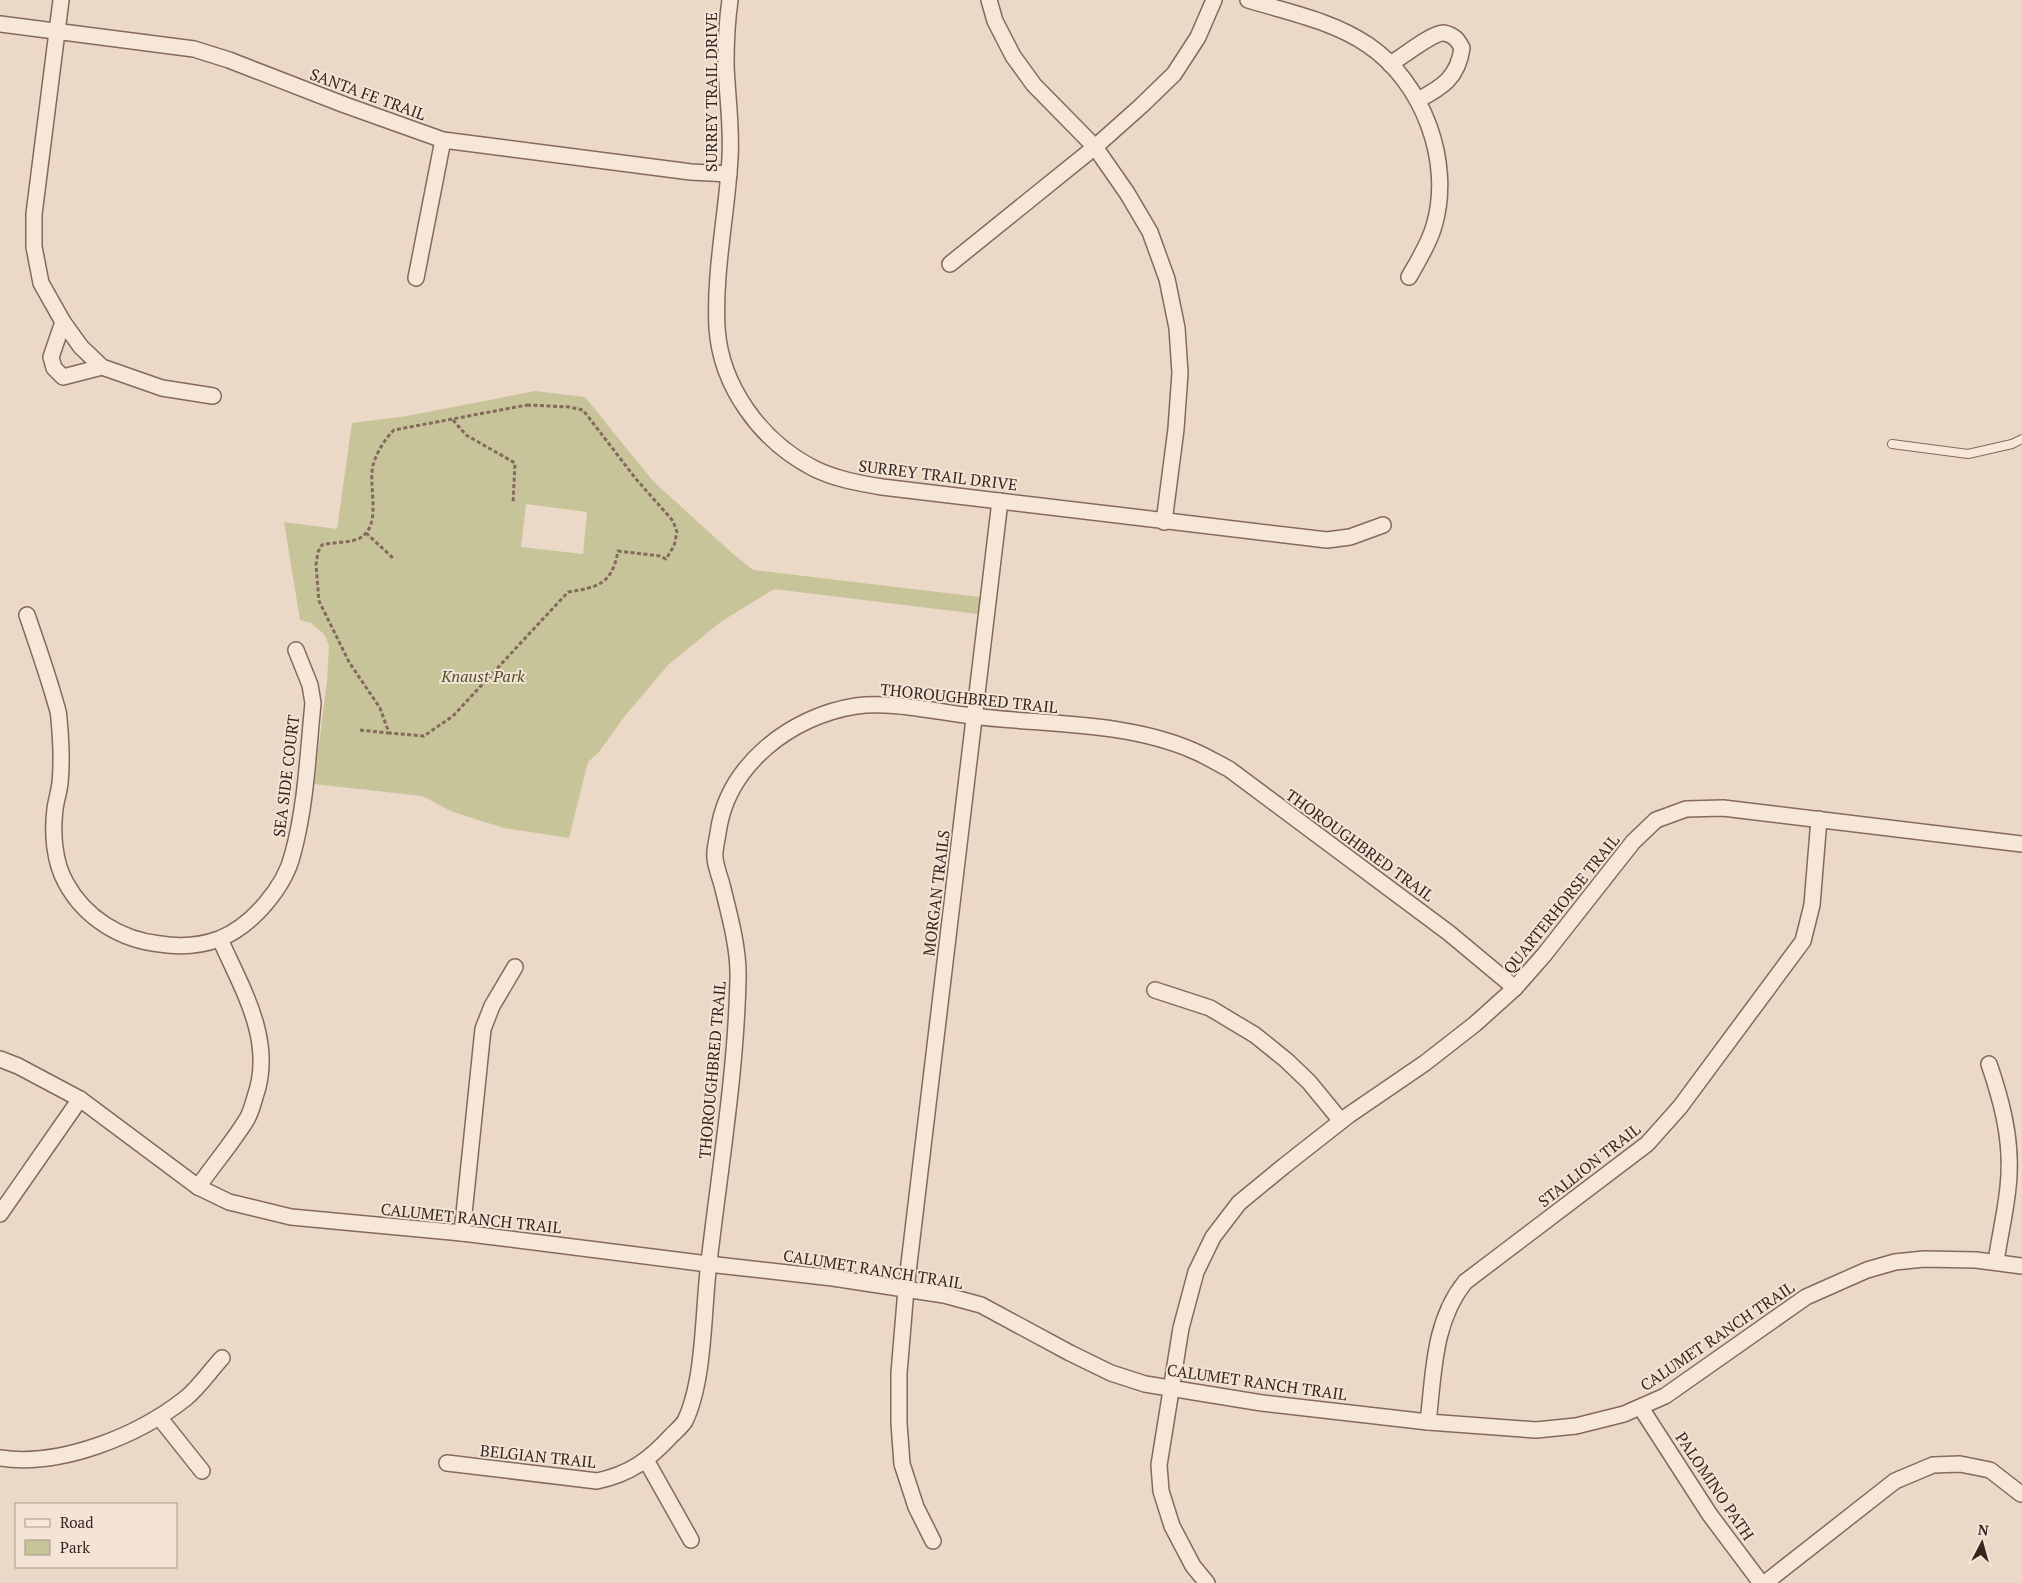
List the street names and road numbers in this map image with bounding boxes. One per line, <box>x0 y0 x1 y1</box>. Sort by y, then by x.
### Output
street label: SURREY TRAIL DRIVE <box>700 12 722 172</box>
street label: SANTA FE TRAIL <box>307 63 429 125</box>
street label: SURREY TRAIL DRIVE <box>857 454 1019 496</box>
street label: THOROUGHBRED TRAIL <box>879 678 1059 718</box>
street label: SEA SIDE COURT <box>268 714 304 838</box>
street label: THOROUGHBRED TRAIL <box>1281 784 1439 906</box>
street label: MORGAN TRAILS <box>917 829 955 957</box>
street label: QUARTERHORSE TRAIL <box>1498 830 1624 978</box>
street label: THOROUGHBRED TRAIL <box>693 980 731 1160</box>
street label: STALLION TRAIL <box>1533 1118 1645 1212</box>
street label: CALUMET RANCH TRAIL <box>380 1198 563 1238</box>
street label: CALUMET RANCH TRAIL <box>782 1244 965 1294</box>
street label: CALUMET RANCH TRAIL <box>1636 1276 1799 1396</box>
street label: CALUMET RANCH TRAIL <box>1166 1358 1349 1406</box>
street label: PALOMINO PATH <box>1671 1428 1760 1545</box>
street label: BELGIAN TRAIL <box>479 1439 597 1473</box>

